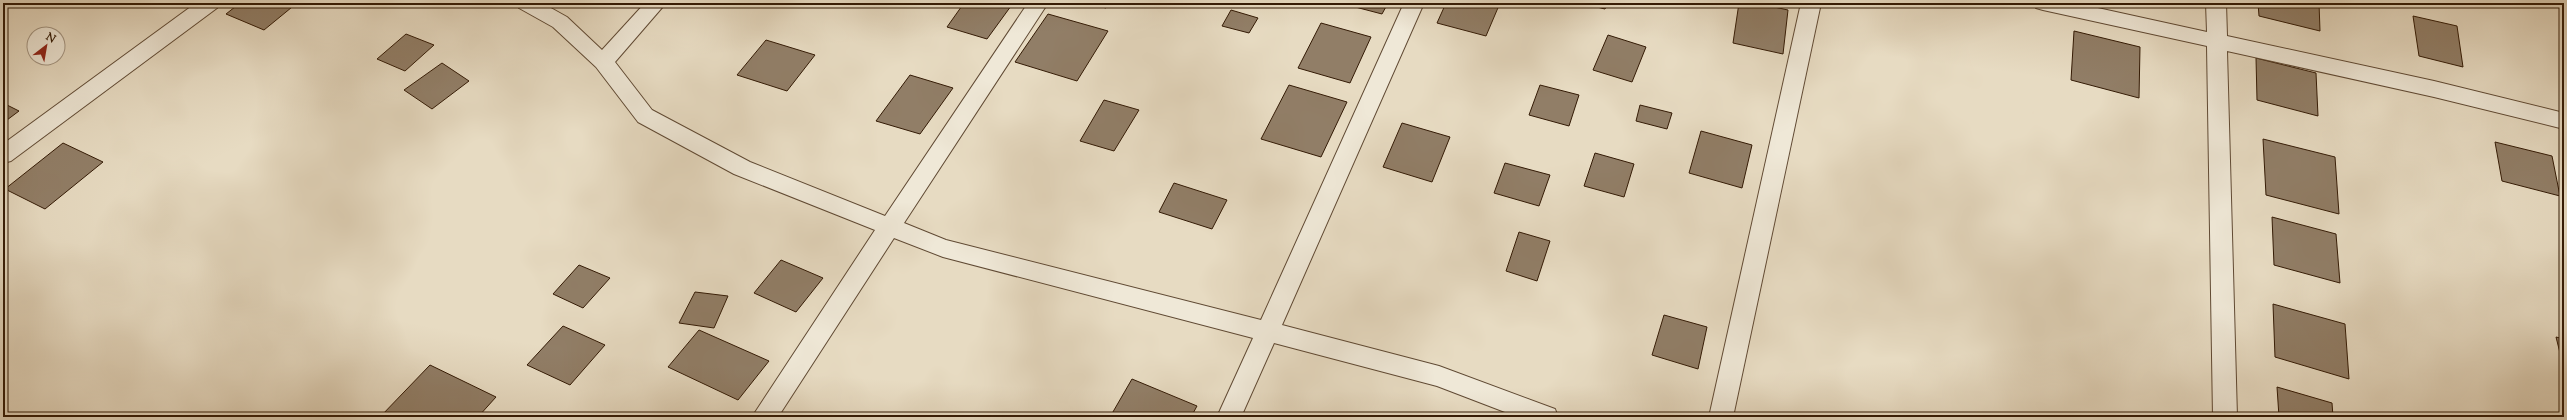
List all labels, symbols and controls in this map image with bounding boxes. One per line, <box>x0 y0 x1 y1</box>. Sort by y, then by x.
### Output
north arrow <box>26 26 66 66</box>
text: N <box>42 29 59 48</box>

